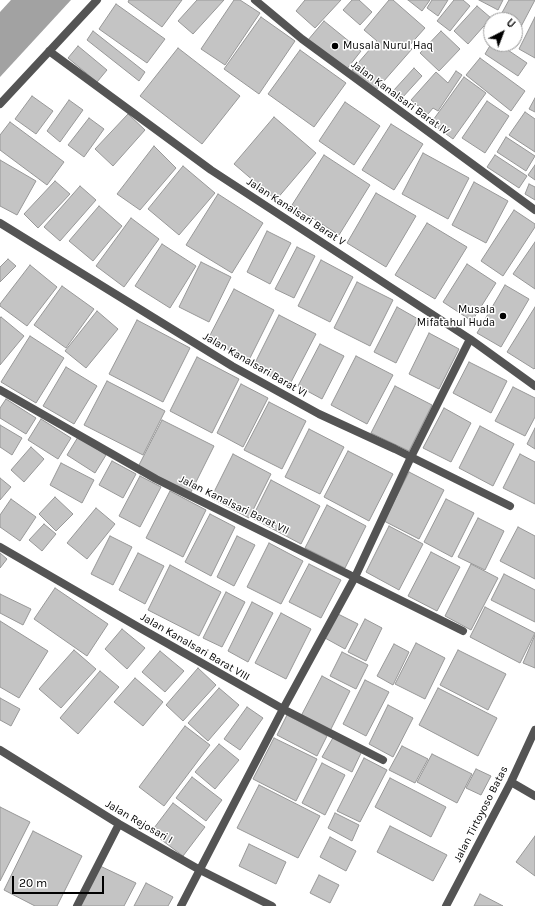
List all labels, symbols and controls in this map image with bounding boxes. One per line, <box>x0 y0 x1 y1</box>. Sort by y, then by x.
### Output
north arrow <box>483 12 523 52</box>
text: U <box>504 16 518 31</box>
place label: Musala Nurul Haq <box>343 39 433 53</box>
marker: Musala Nurul Haq <box>330 41 340 51</box>
street label: Jalan Kanalsari Barat IV <box>348 58 452 138</box>
street label: Jalan Kanalsari Barat V <box>244 175 348 249</box>
place label: Musala Mifatahul Huda <box>417 303 495 329</box>
marker: Musala Mifatahul Huda <box>498 311 508 321</box>
street label: Jalan Kanalsari Barat VI <box>201 330 309 400</box>
street label: Jalan Kanalsari Barat VII <box>177 473 291 537</box>
street label: Jalan Kanalsari Barat VIII <box>138 610 252 684</box>
street label: Jalan Tirtoyoso Batas <box>451 764 511 864</box>
street label: Jalan Rejosari I <box>103 797 175 847</box>
scale bar <box>14 868 106 894</box>
text: 20 m <box>19 876 47 890</box>

